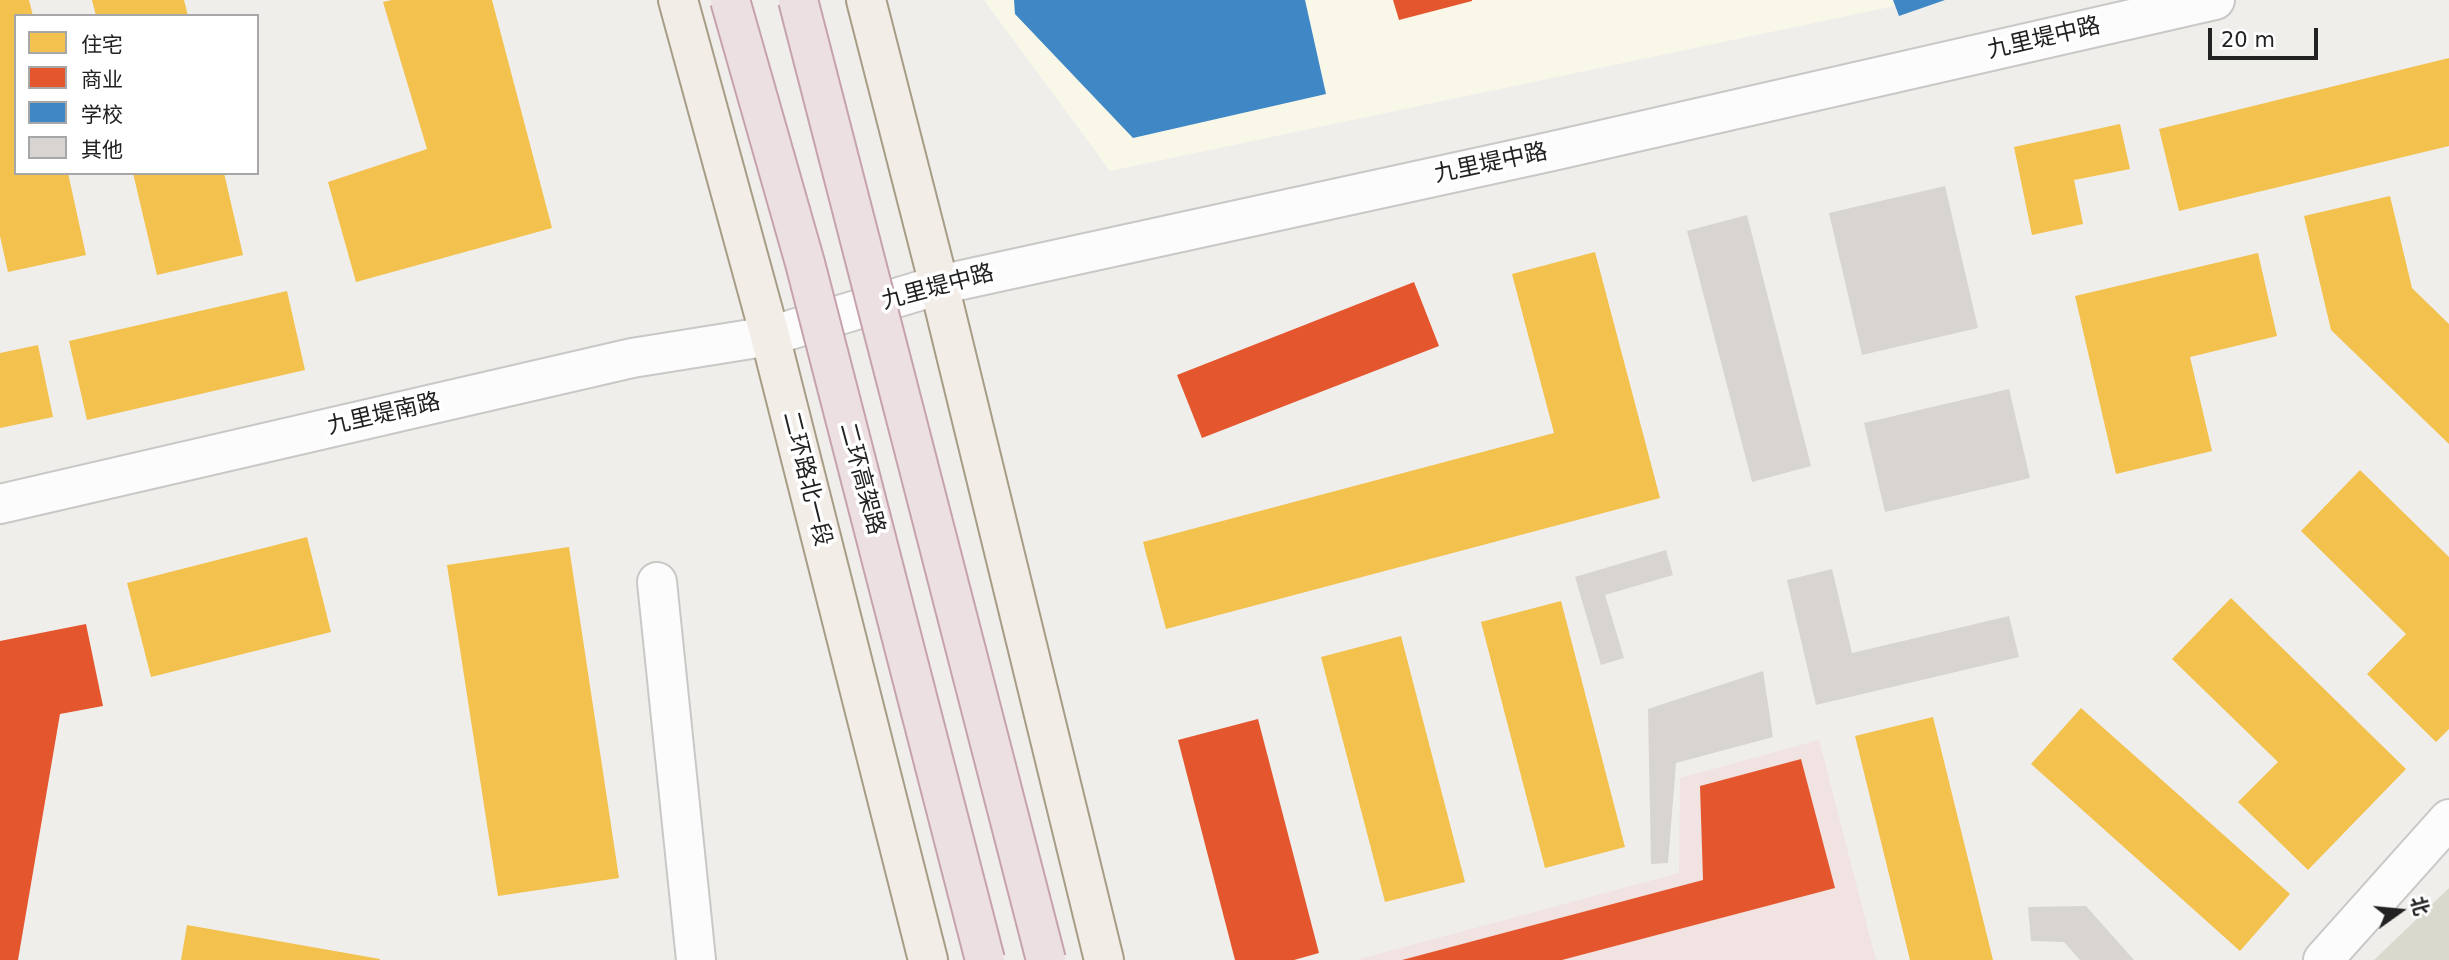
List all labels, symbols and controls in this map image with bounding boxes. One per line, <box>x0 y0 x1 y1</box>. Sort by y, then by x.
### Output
street label: 九里堤中路 <box>1985 13 2103 65</box>
legend <box>14 14 259 175</box>
scale bar <box>2211 14 2321 58</box>
text: 20 m <box>2221 28 2275 52</box>
text: 住宅 <box>81 33 123 57</box>
text: 商业 <box>81 68 123 92</box>
text: 学校 <box>81 103 123 127</box>
text: 其他 <box>81 138 123 162</box>
street label: 九里堤中路 <box>1432 139 1550 189</box>
street label: 九里堤中路 <box>879 260 997 316</box>
street label: 九里堤南路 <box>325 389 443 441</box>
street label: 二环路北一段 <box>776 409 836 549</box>
street label: 二环高架路 <box>833 420 889 538</box>
north arrow <box>2365 876 2435 946</box>
text: 北 <box>2407 894 2433 918</box>

